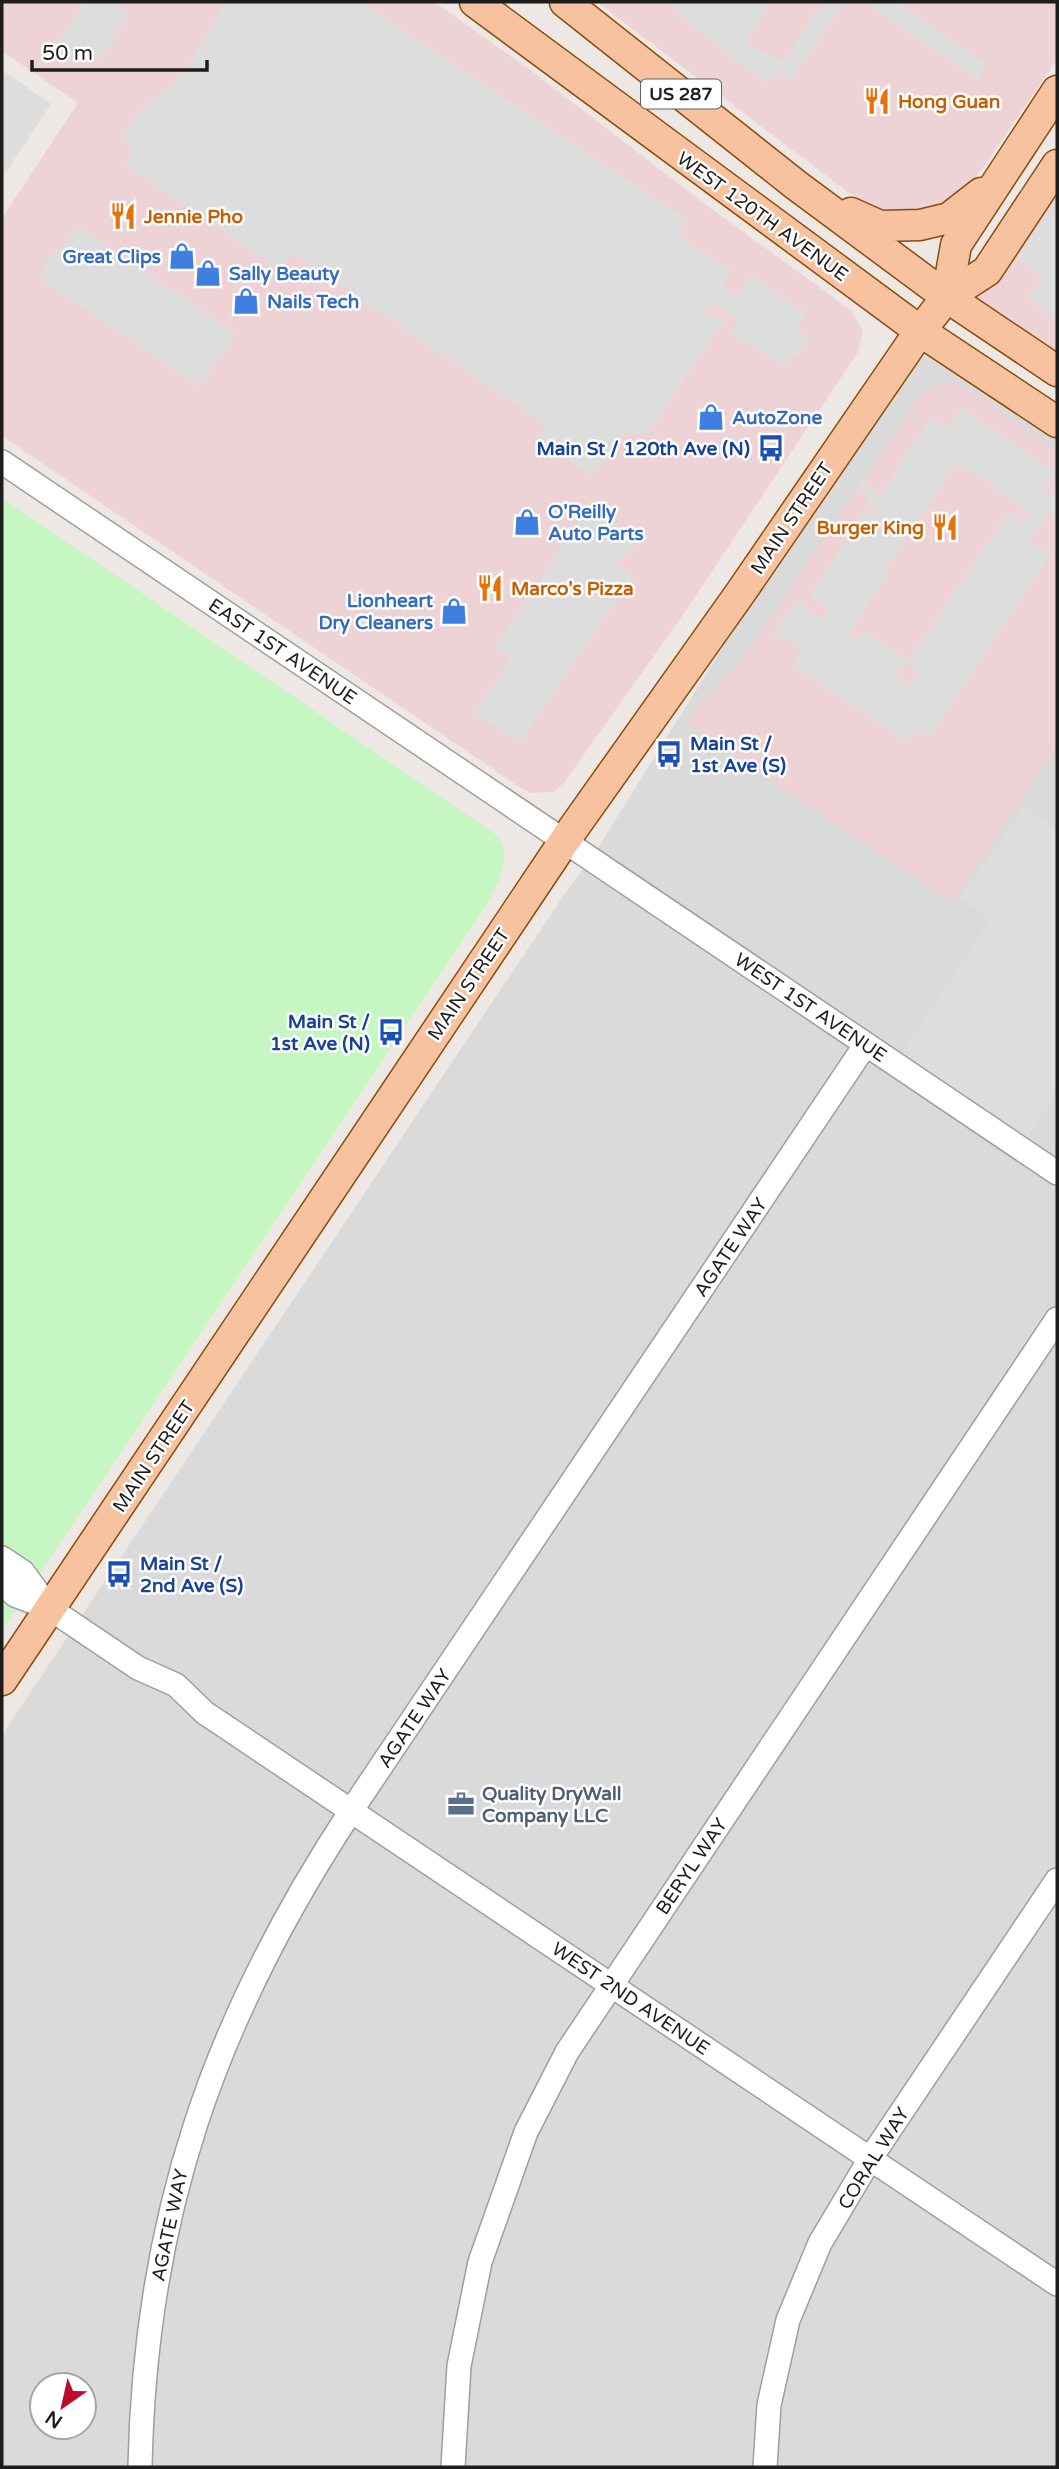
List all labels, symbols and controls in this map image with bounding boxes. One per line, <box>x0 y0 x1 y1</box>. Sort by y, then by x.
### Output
scale bar <box>32 28 206 72</box>
text: 50 m <box>42 41 93 66</box>
road number: US 287 <box>641 80 721 108</box>
restaurant icon: Hong Guan <box>862 86 892 116</box>
place label: Hong Guan <box>898 91 1000 114</box>
street label: WEST 120TH AVENUE <box>673 147 852 286</box>
restaurant icon: Jennie Pho <box>108 201 138 231</box>
place label: Jennie Pho <box>143 206 243 228</box>
shop icon: Great Clips <box>167 241 197 271</box>
place label: Great Clips <box>62 246 161 269</box>
shop icon: Sally Beauty <box>193 258 223 288</box>
place label: Sally Beauty <box>229 263 340 286</box>
shop icon: Nails Tech <box>231 286 261 316</box>
place label: Nails Tech <box>267 291 359 313</box>
shop icon: AutoZone <box>696 402 726 432</box>
place label: AutoZone <box>732 407 822 429</box>
bus stop icon: Main St / 120th Ave (N) <box>756 433 786 463</box>
place label: Main St / 120th Ave (N) <box>536 438 750 460</box>
street label: MAIN STREET <box>746 458 838 579</box>
place label: O'Reilly Auto Parts <box>548 501 644 545</box>
shop icon: O'Reilly Auto Parts <box>512 507 542 537</box>
restaurant icon: Burger King <box>930 512 960 542</box>
place label: Burger King <box>816 517 924 540</box>
restaurant icon: Marco's Pizza <box>475 573 505 603</box>
place label: Marco's Pizza <box>511 578 634 600</box>
place label: Lionheart Dry Cleaners <box>318 590 434 635</box>
street label: EAST 1ST AVENUE <box>204 594 361 710</box>
shop icon: Lionheart Dry Cleaners <box>439 596 469 626</box>
place label: Main St / 1st Ave (S) <box>690 733 786 777</box>
bus stop icon: Main St / 1st Ave (S) <box>654 739 684 769</box>
street label: MAIN STREET <box>423 924 515 1045</box>
street label: WEST 1ST AVENUE <box>730 949 891 1067</box>
place label: Main St / 1st Ave (N) <box>270 1011 370 1055</box>
bus stop icon: Main St / 1st Ave (N) <box>376 1017 406 1047</box>
street label: AGATE WAY <box>690 1194 772 1301</box>
street label: MAIN STREET <box>108 1396 200 1517</box>
place label: Main St / 2nd Ave (S) <box>140 1553 243 1597</box>
bus stop icon: Main St / 2nd Ave (S) <box>104 1559 134 1589</box>
street label: AGATE WAY <box>374 1665 456 1772</box>
place label: Quality DryWall Company LLC <box>482 1783 621 1828</box>
office icon: Quality DryWall Company LLC <box>446 1789 476 1819</box>
street label: BERYL WAY <box>652 1814 732 1919</box>
street label: WEST 2ND AVENUE <box>547 1938 714 2060</box>
street label: CORAL WAY <box>834 2103 914 2214</box>
street label: AGATE WAY <box>147 2167 193 2283</box>
north arrow <box>28 2371 98 2441</box>
text: N <box>42 2406 67 2433</box>

